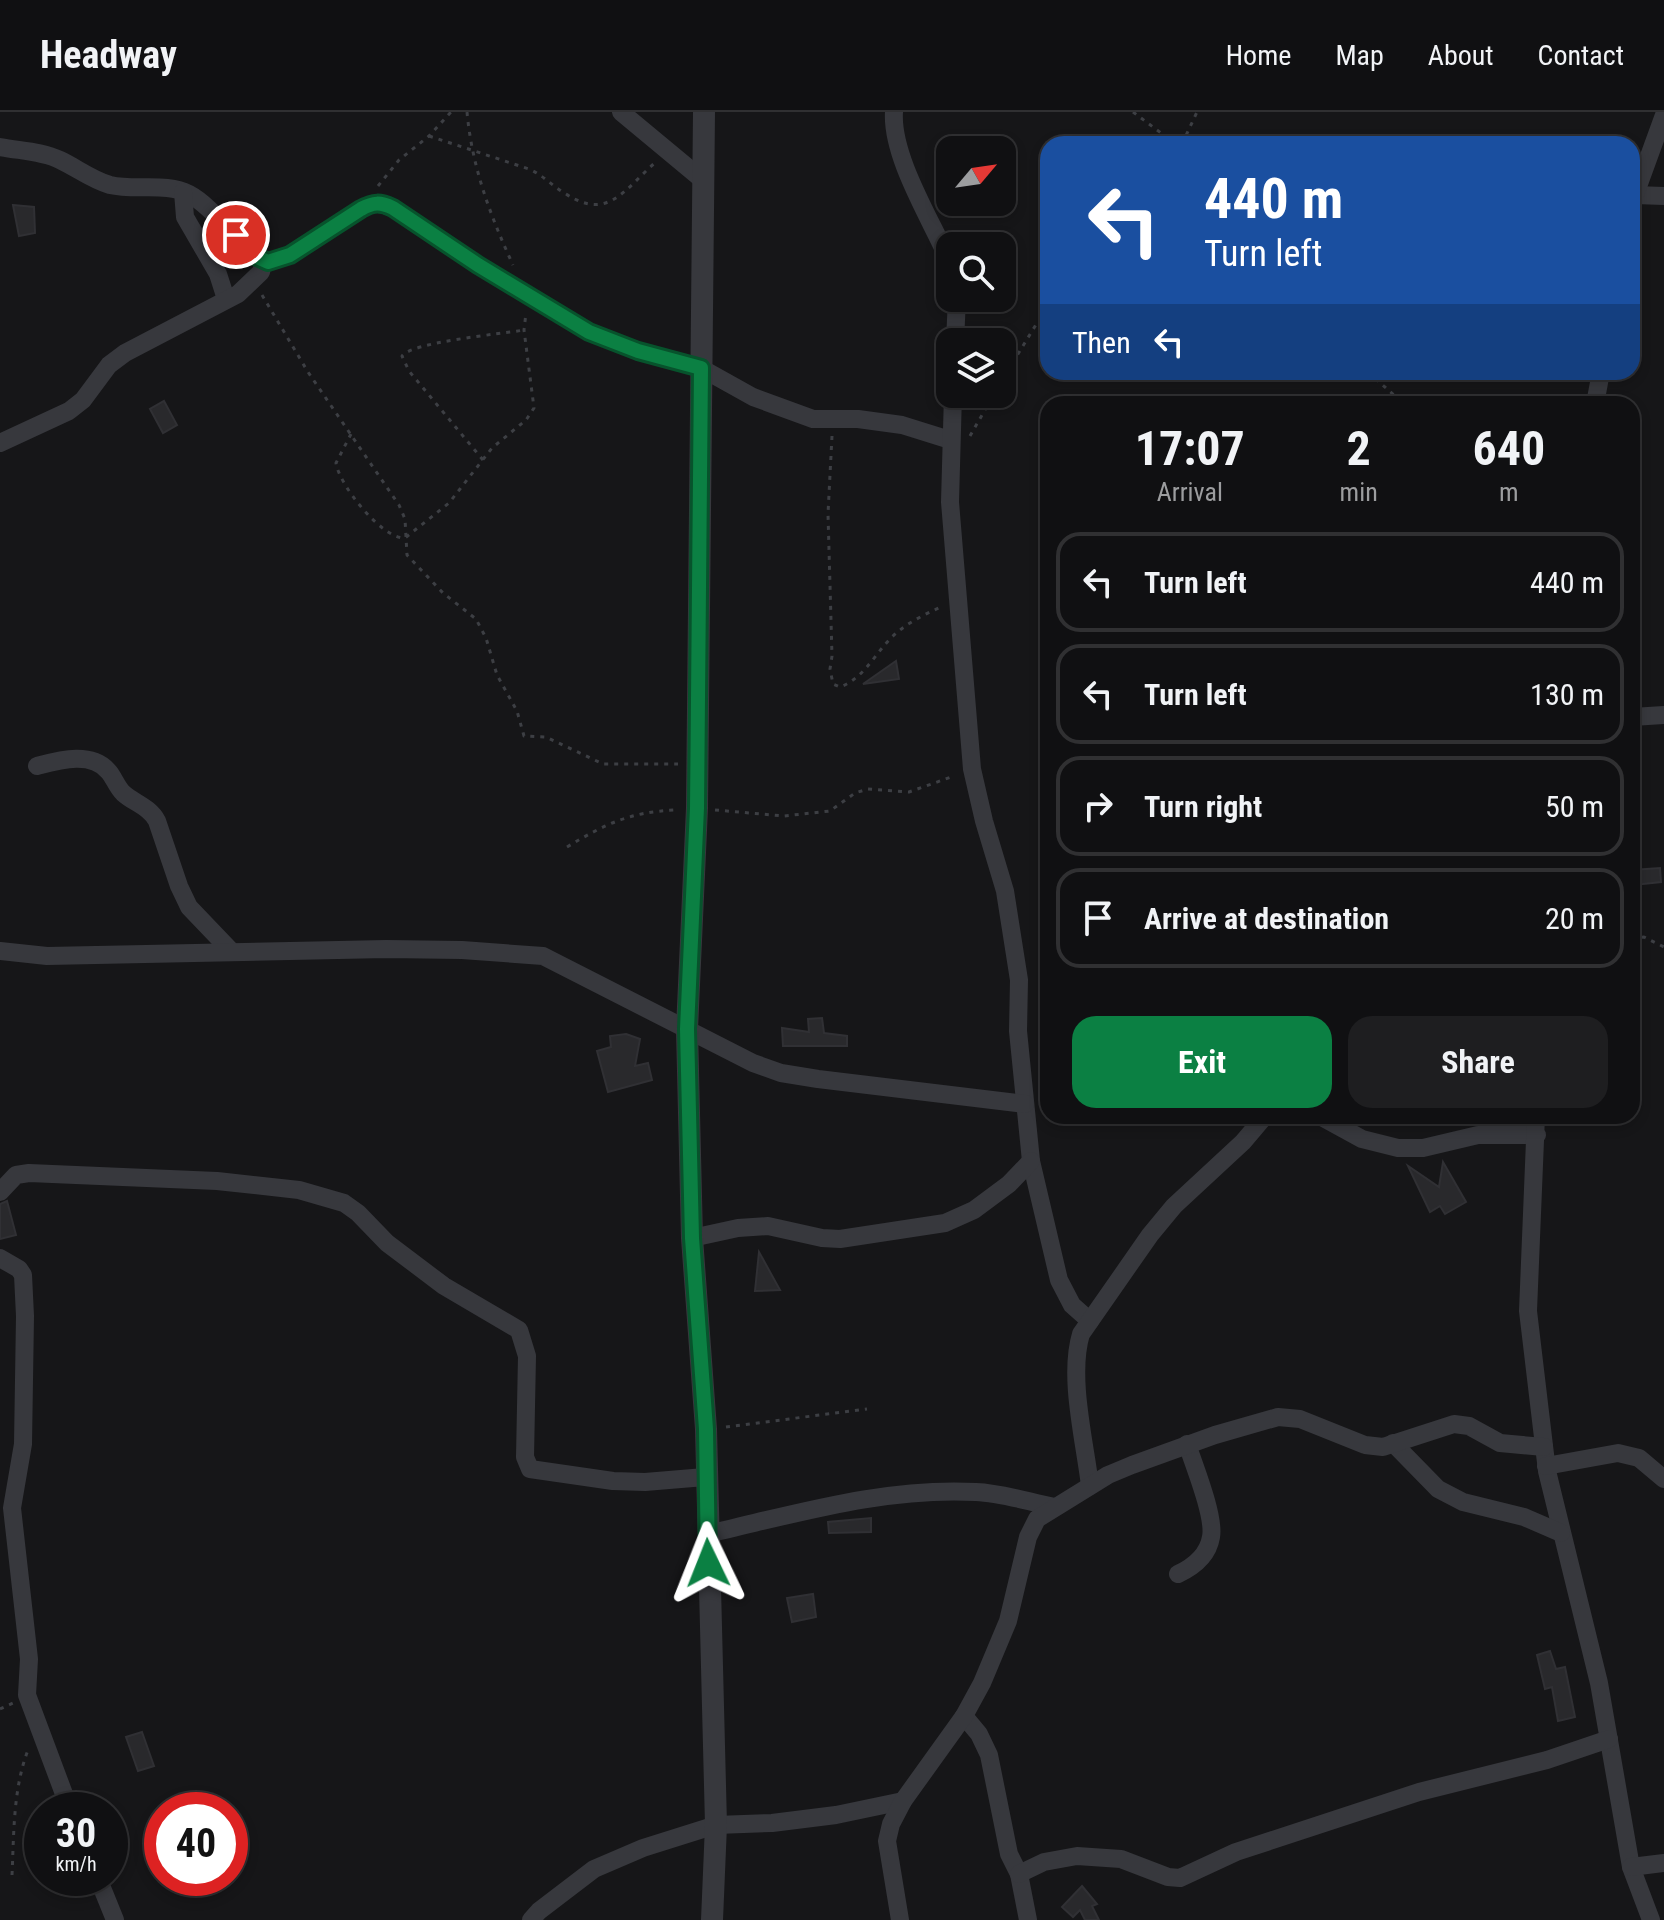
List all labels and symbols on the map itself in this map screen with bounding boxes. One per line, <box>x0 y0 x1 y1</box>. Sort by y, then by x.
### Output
north arrow <box>936 136 1016 216</box>
pin <box>202 201 270 269</box>
position arrow <box>666 1521 750 1605</box>
speed limit sign: 40 <box>144 1792 248 1896</box>

